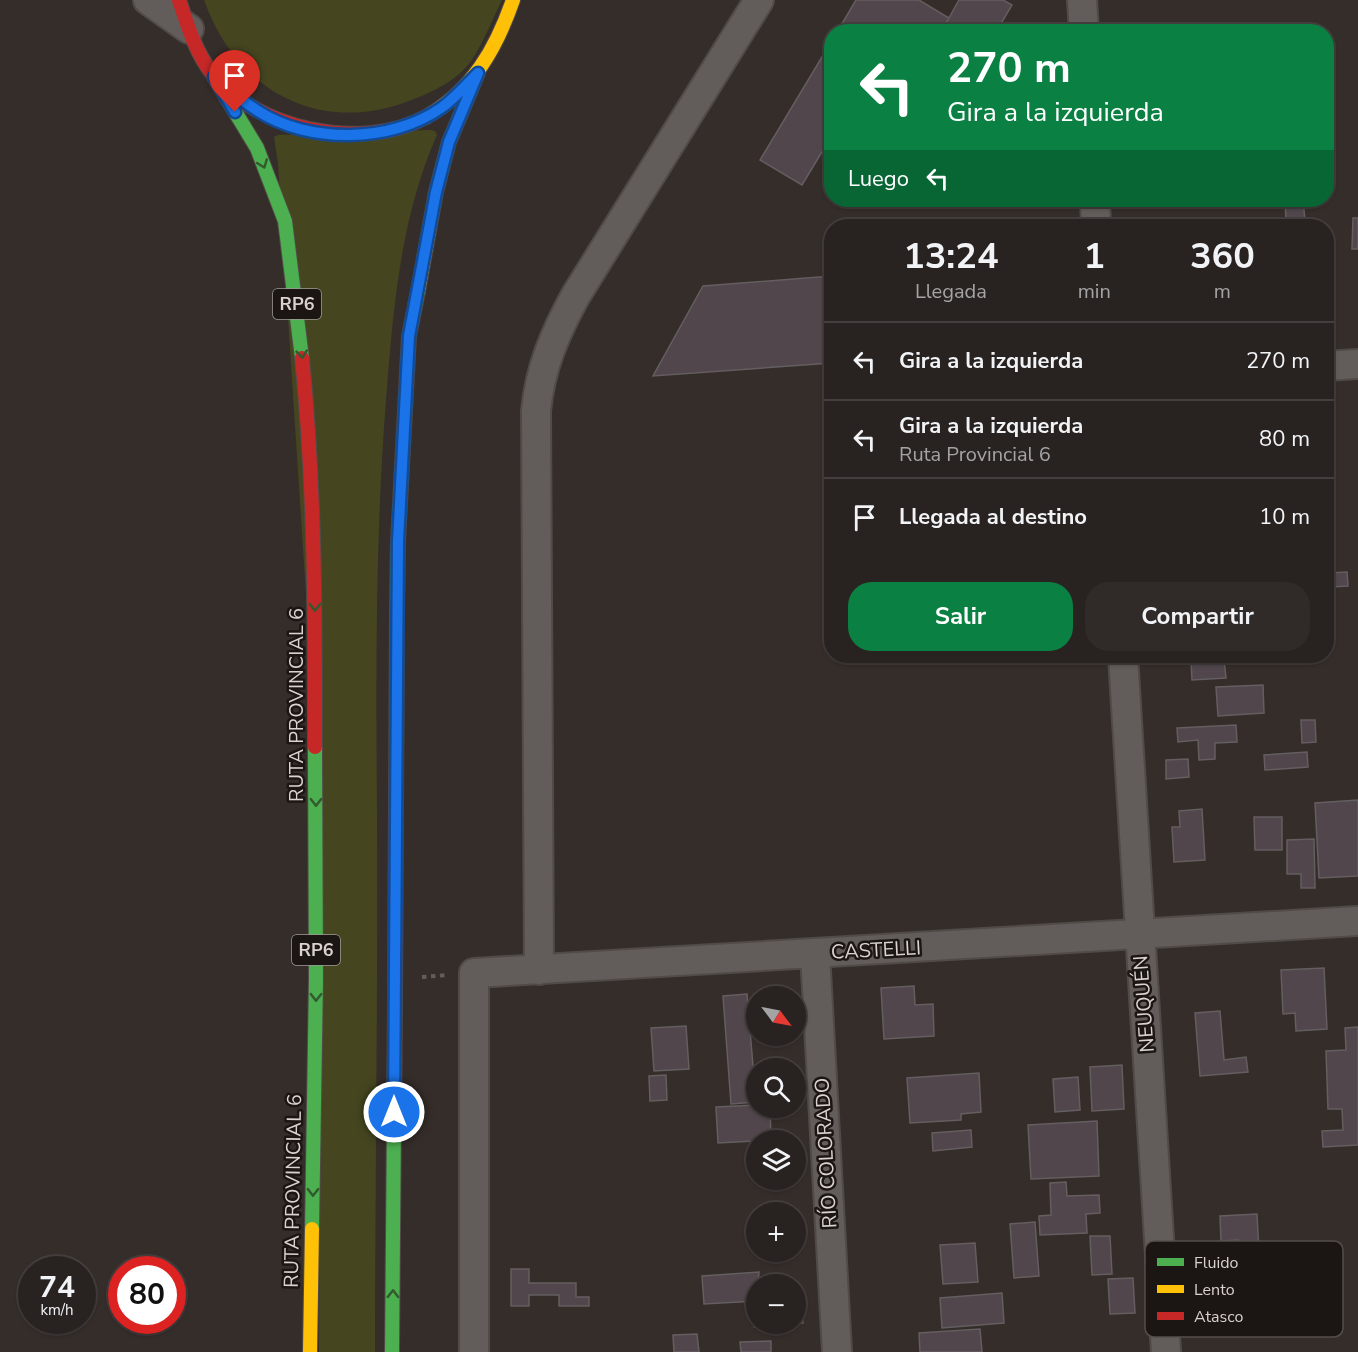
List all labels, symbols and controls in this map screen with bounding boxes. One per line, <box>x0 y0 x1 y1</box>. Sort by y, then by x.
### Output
text: 270 m <box>947 40 1071 97</box>
icon: left <box>848 48 926 126</box>
pin <box>209 50 260 112</box>
icon: arrive <box>218 59 251 92</box>
text: Gira a la izquierda <box>947 94 1164 131</box>
one-way arrow <box>256 158 268 169</box>
icon: left <box>921 162 954 195</box>
text: Luego <box>848 164 909 194</box>
text: 13:24 <box>903 232 999 281</box>
text: 1 <box>1083 232 1105 281</box>
text: 360 <box>1190 232 1255 281</box>
text: Llegada <box>915 278 987 305</box>
text: min <box>1078 278 1111 305</box>
text: m <box>1214 278 1231 305</box>
road number: RP6 <box>273 289 321 319</box>
icon: left <box>848 345 881 378</box>
text: Gira a la izquierda <box>899 346 1083 376</box>
text: 270 m <box>1246 346 1310 376</box>
one-way arrow <box>295 349 308 359</box>
text: Gira a la izquierda <box>899 411 1083 441</box>
icon: left <box>848 423 881 456</box>
text: 80 m <box>1259 424 1310 454</box>
text: Ruta Provincial 6 <box>899 441 1051 468</box>
icon: arrive <box>848 501 881 534</box>
text: Llegada al destino <box>899 502 1087 532</box>
text: 10 m <box>1259 502 1310 532</box>
button: Salir <box>848 582 1073 651</box>
button: Compartir <box>1085 582 1310 651</box>
one-way arrow <box>309 603 321 612</box>
street label: RUTA PROVINCIAL 6 <box>283 608 310 802</box>
one-way arrow <box>310 798 322 807</box>
street label: CASTELLI <box>830 934 922 966</box>
road number: RP6 <box>292 935 340 965</box>
street label: NEUQUÉN <box>1127 954 1161 1054</box>
north arrow <box>746 986 806 1046</box>
map controls <box>746 986 806 1334</box>
one-way arrow <box>310 993 322 1002</box>
button: search <box>746 1058 806 1118</box>
street label: RÍO COLORADO <box>809 1077 843 1229</box>
position arrow <box>362 1080 426 1144</box>
street label: RUTA PROVINCIAL 6 <box>278 1094 308 1288</box>
button: layers <box>746 1130 806 1190</box>
one-way arrow <box>307 1188 319 1197</box>
button: + <box>746 1202 806 1262</box>
legend <box>1145 1241 1343 1337</box>
text: Fluido <box>1194 1252 1239 1274</box>
speed limit sign: 80 <box>108 1256 186 1334</box>
text: 74 <box>39 1267 75 1308</box>
button: − <box>746 1274 806 1334</box>
text: Lento <box>1194 1279 1235 1301</box>
one-way arrow <box>387 1289 399 1298</box>
text: km/h <box>40 1300 74 1320</box>
text: Atasco <box>1194 1306 1243 1328</box>

